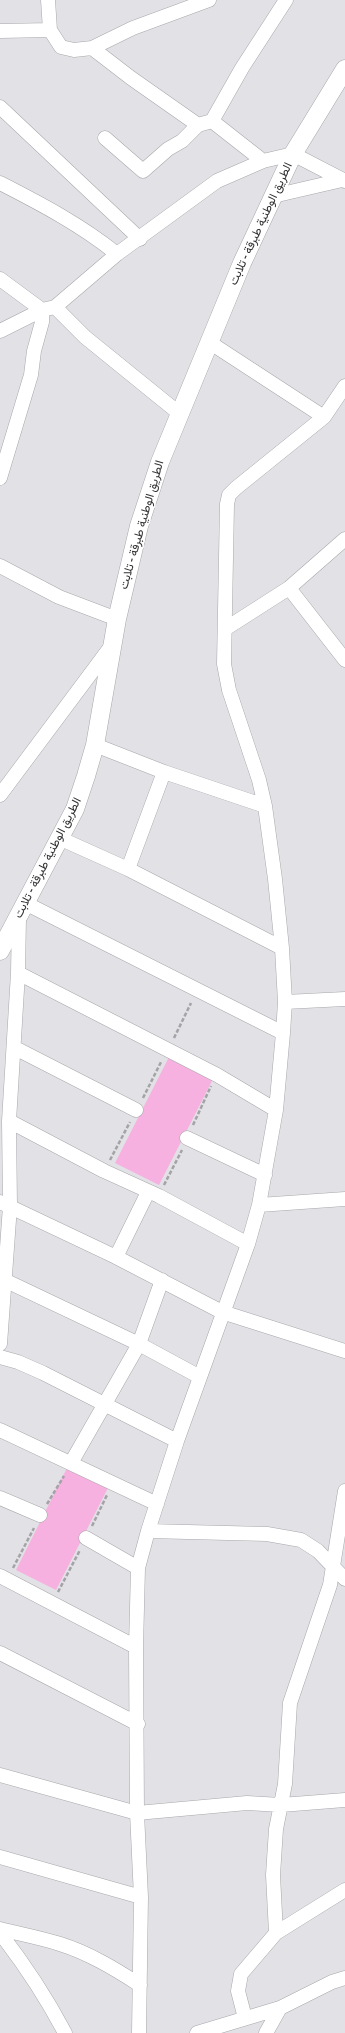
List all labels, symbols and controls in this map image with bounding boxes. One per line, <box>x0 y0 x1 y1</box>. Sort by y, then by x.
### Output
street label: الطريق الوطنية طبرقة - تلابت <box>226 160 296 288</box>
street label: الطريق الوطنية طبرقة - تلابت <box>117 459 167 591</box>
street label: الطريق الوطنية طبرقة - تلابت <box>11 795 85 921</box>

